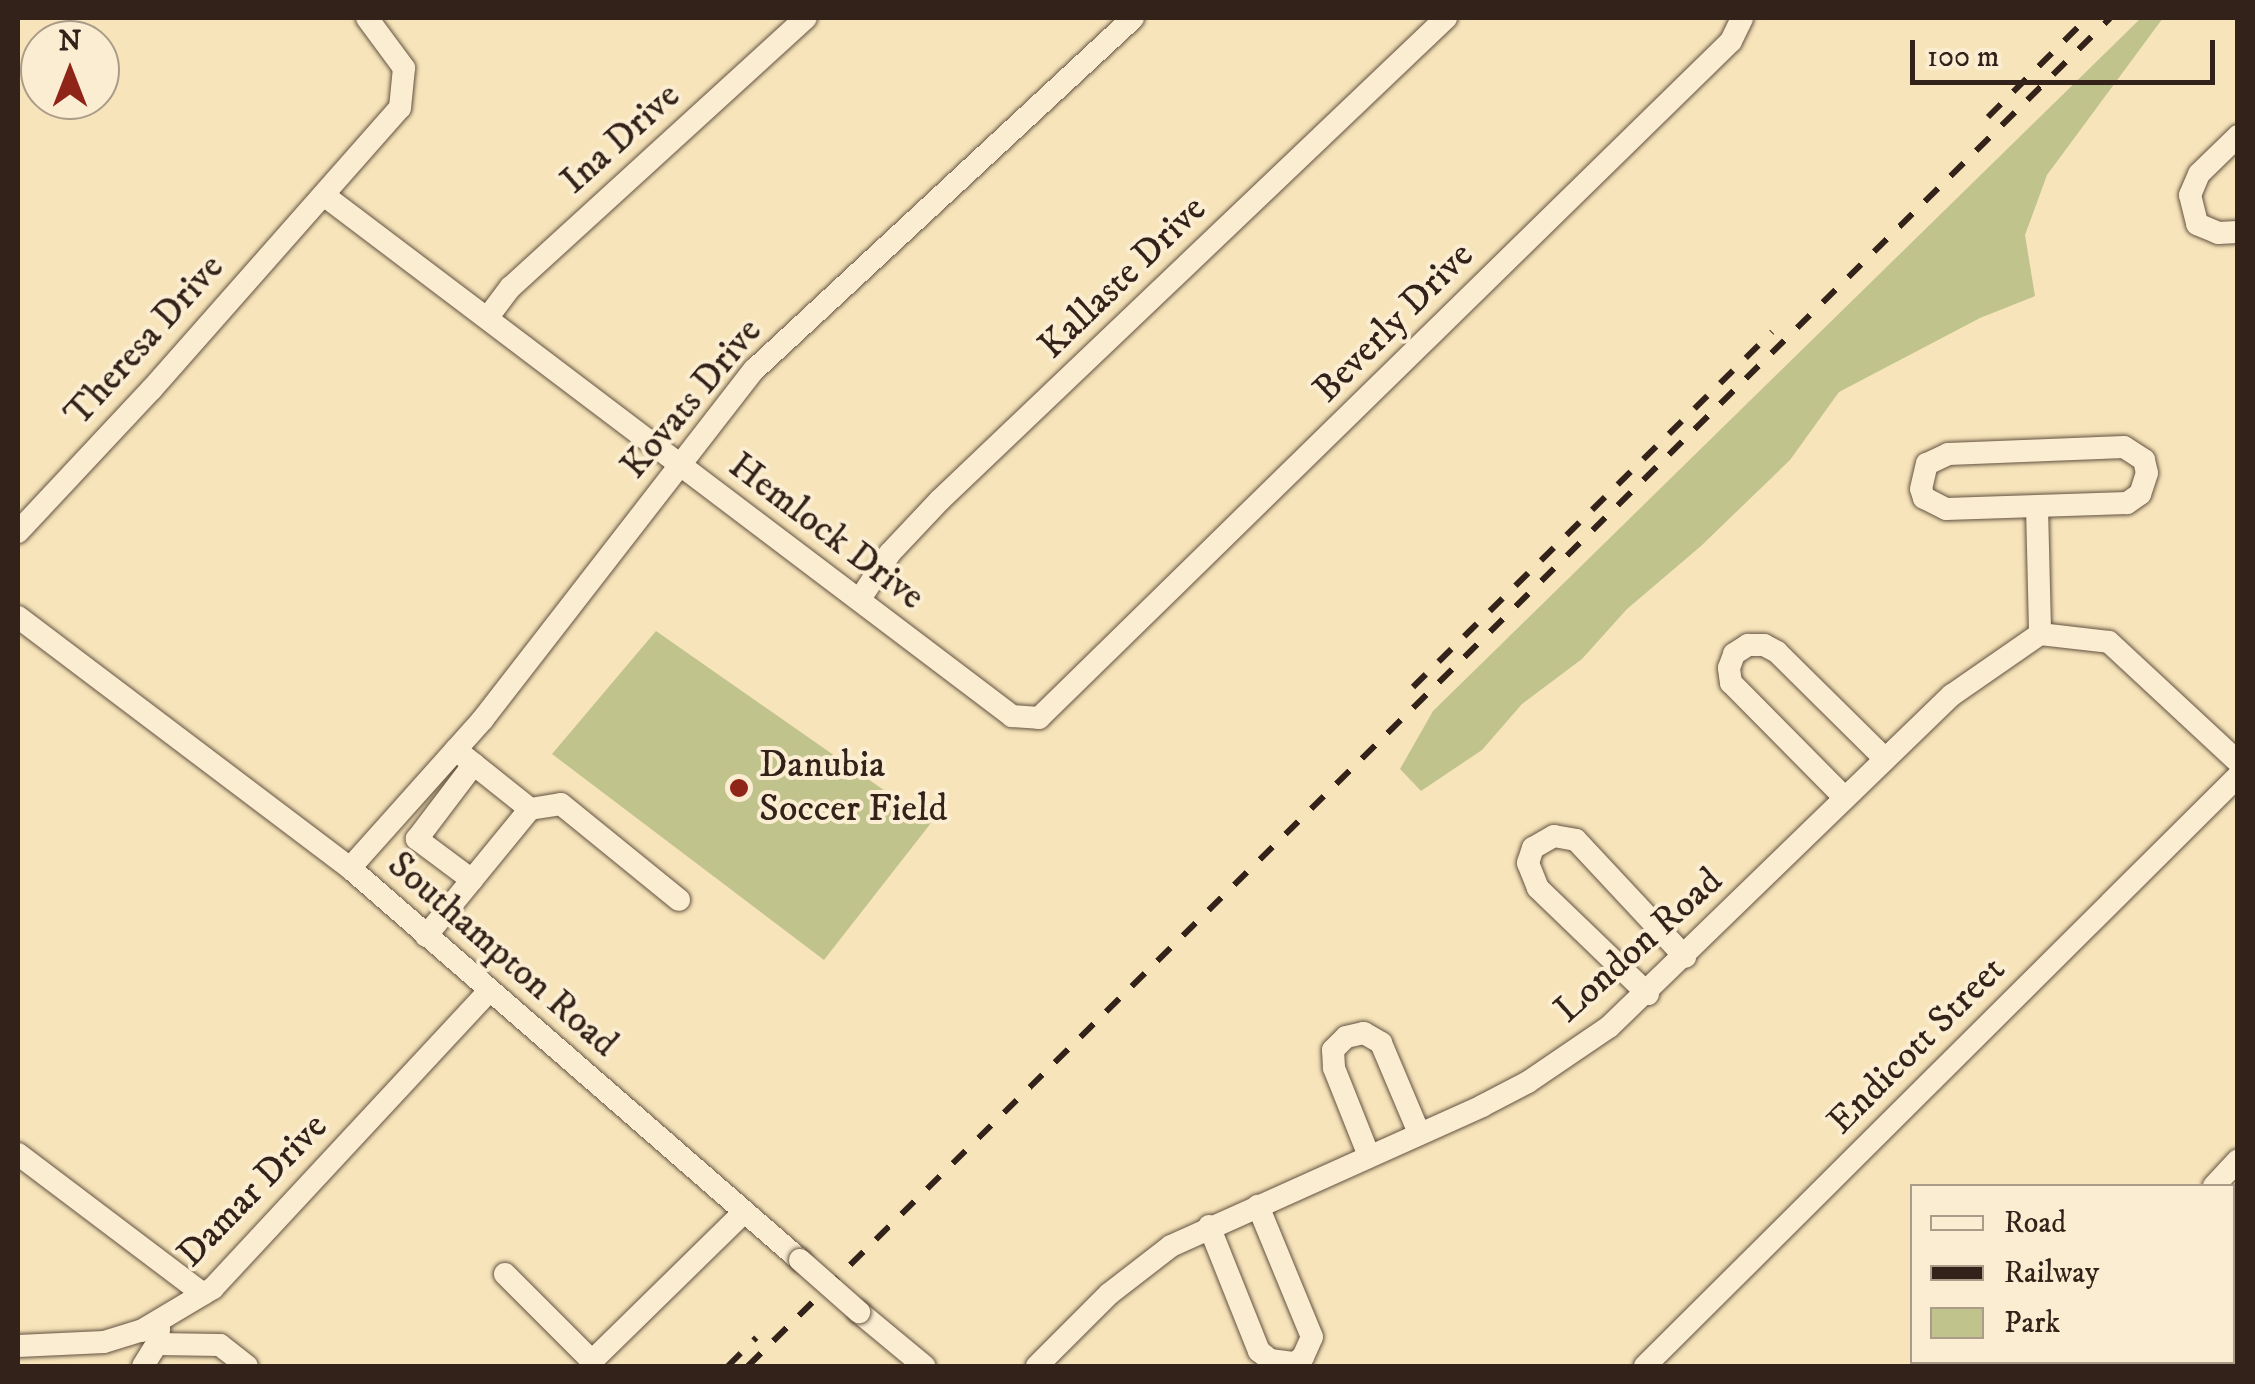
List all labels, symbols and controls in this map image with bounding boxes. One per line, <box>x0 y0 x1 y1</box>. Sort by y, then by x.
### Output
north arrow <box>20 20 120 120</box>
scale bar <box>1915 20 2220 82</box>
text: N <box>59 24 81 59</box>
text: 100 m <box>1927 39 1999 76</box>
street label: Ina Drive <box>552 74 690 204</box>
street label: Kallaste Drive <box>1030 187 1216 369</box>
street label: Beverly Drive <box>1304 233 1484 413</box>
street label: Theresa Drive <box>56 246 234 436</box>
street label: Kovats Drive <box>612 310 772 488</box>
street label: Hemlock Drive <box>719 444 933 620</box>
place label: Danubia Soccer Field <box>759 743 947 832</box>
marker: Danubia Soccer Field <box>728 777 750 799</box>
street label: Southampton Road <box>378 843 626 1067</box>
street label: London Road <box>1546 859 1732 1033</box>
street label: Endicott Street <box>1819 948 2015 1144</box>
street label: Damar Drive <box>169 1105 337 1277</box>
legend <box>1910 1184 2235 1364</box>
text: Road <box>2004 1205 2066 1242</box>
text: Railway <box>2004 1255 2099 1292</box>
text: Park <box>2004 1305 2060 1342</box>

